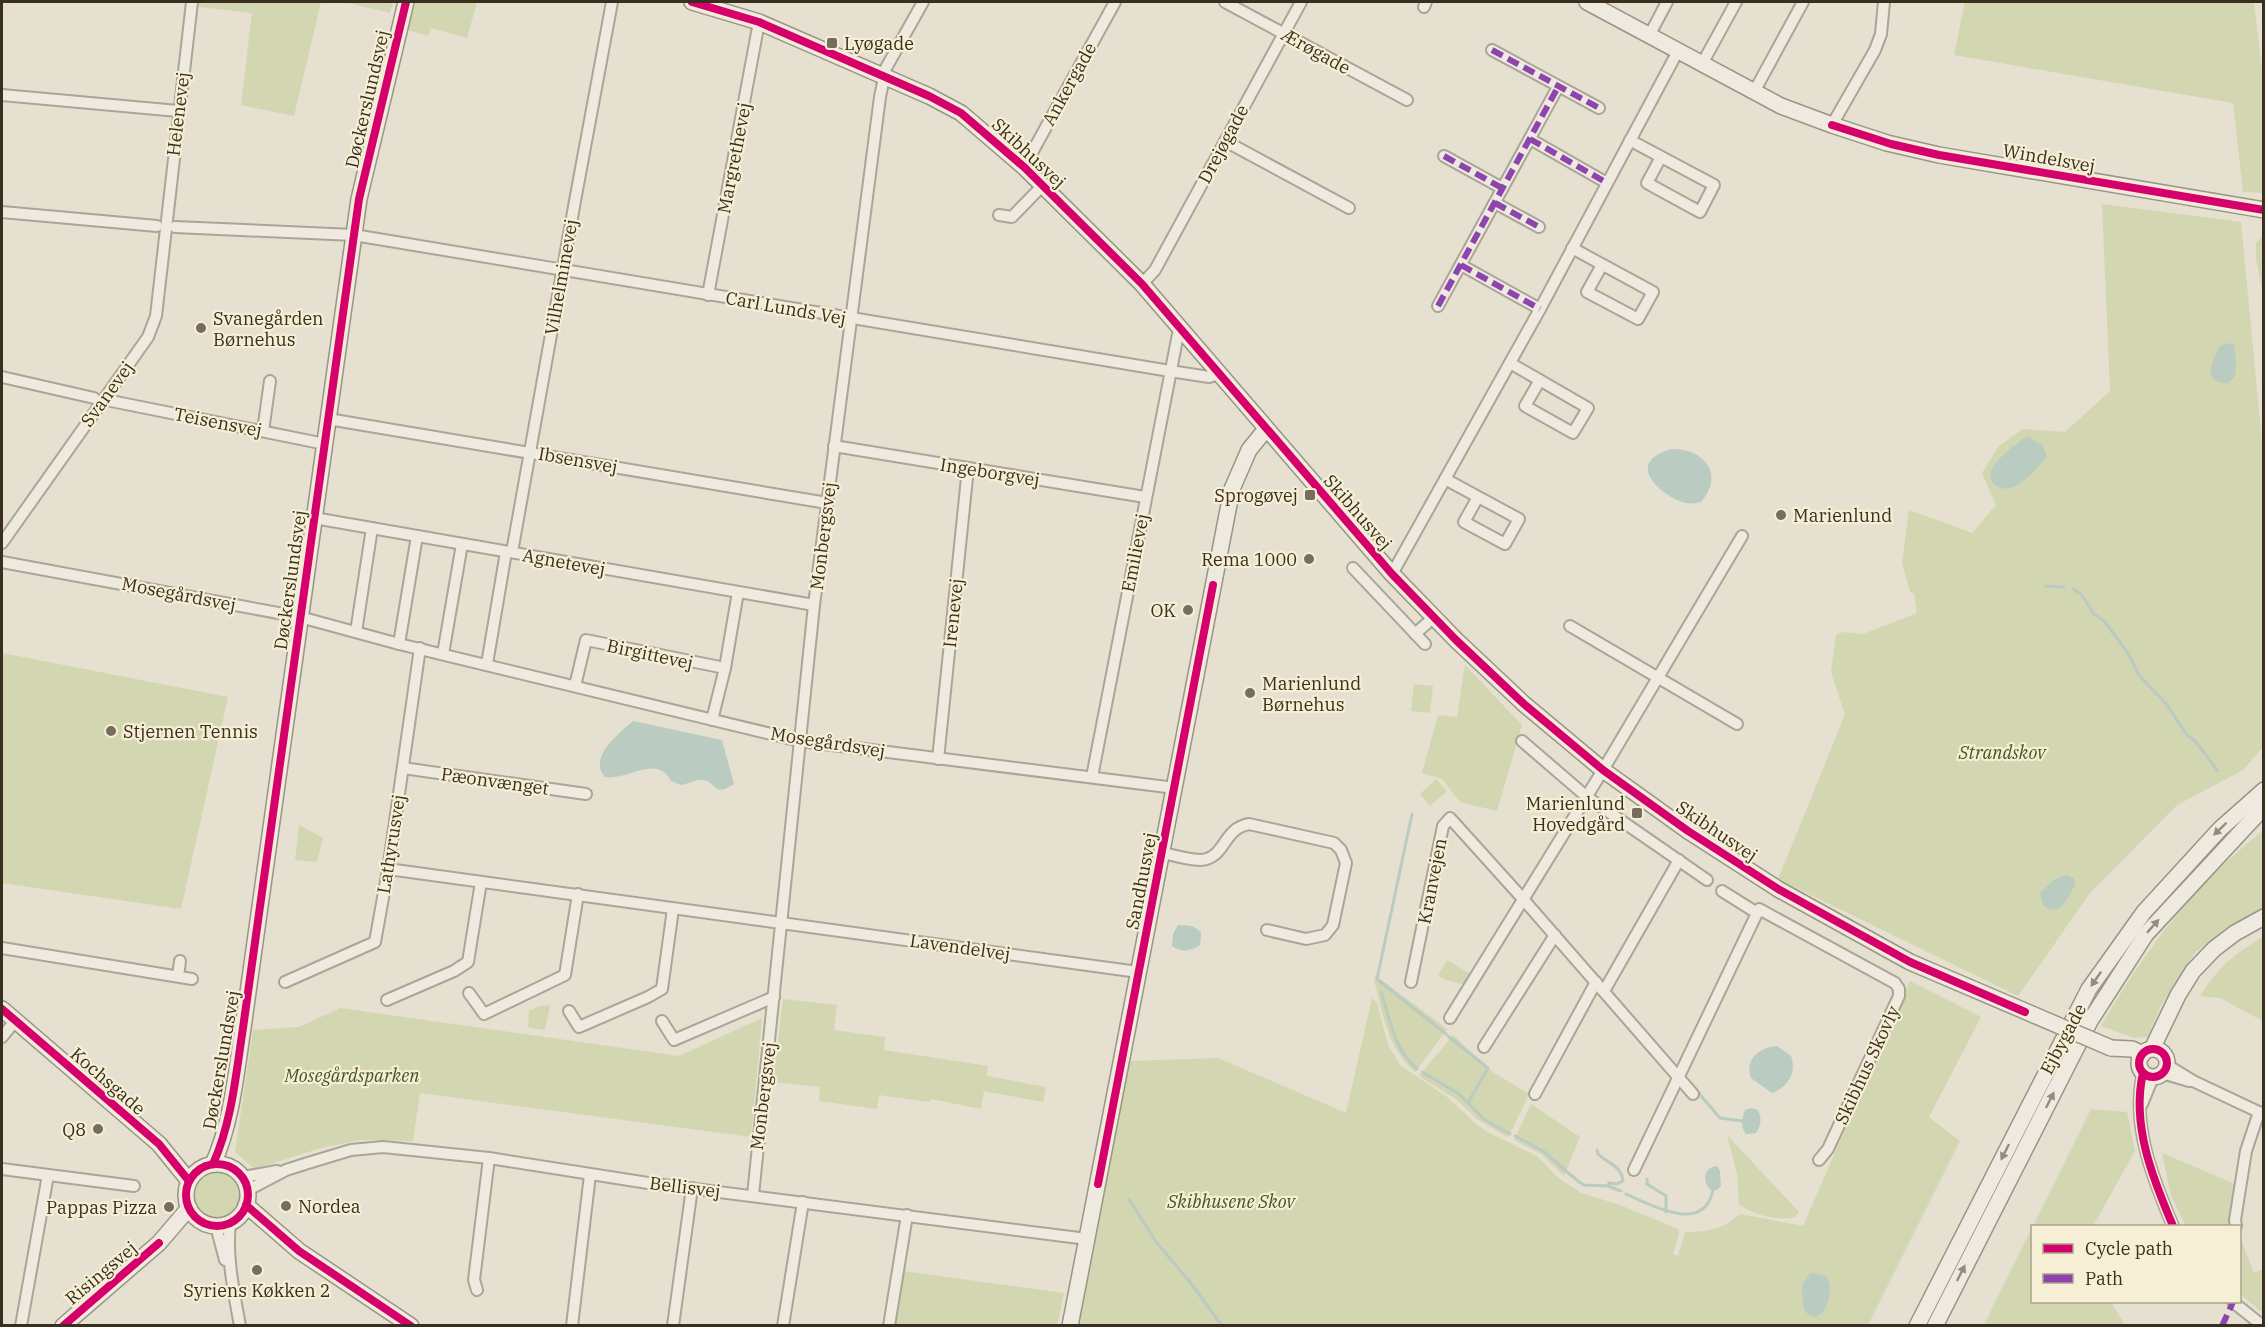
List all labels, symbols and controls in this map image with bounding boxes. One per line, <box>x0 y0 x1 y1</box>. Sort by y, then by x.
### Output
street label: Ærøgade <box>1277 23 1355 79</box>
street label: Døckerslundsvej <box>340 28 394 170</box>
place label: Lyøgade <box>844 32 914 55</box>
marker: Lyøgade <box>825 36 839 50</box>
street label: Ankergade <box>1037 38 1101 130</box>
street label: Helenevej <box>161 71 195 157</box>
street label: Margrethevej <box>712 100 756 216</box>
street label: Drejøgade <box>1193 101 1253 187</box>
street label: Skibhusvej <box>987 113 1071 193</box>
street label: Windelsvej <box>2001 139 2097 177</box>
street label: Vilhelminevej <box>539 217 583 337</box>
street label: Carl Lunds Vej <box>724 286 848 330</box>
place label: Svanegården Børnehus <box>213 307 324 351</box>
marker: Svanegården Børnehus <box>194 321 208 335</box>
street label: Svanevej <box>76 357 138 431</box>
street label: Teisensvej <box>172 402 264 442</box>
street label: Ibsensvej <box>537 442 619 478</box>
street label: Ingeborgvej <box>939 453 1041 491</box>
street label: Skibhusvej <box>1319 469 1397 555</box>
street label: Monbergsvej <box>805 481 841 591</box>
place label: Sprogøvej <box>1214 484 1298 507</box>
marker: Sprogøvej <box>1303 488 1317 502</box>
place label: Marienlund <box>1793 504 1892 527</box>
marker: Marienlund <box>1774 508 1788 522</box>
street label: Døckerslundsvej <box>269 509 311 651</box>
street label: Emilievej <box>1116 512 1154 594</box>
street label: Agnetevej <box>521 543 607 581</box>
place label: Rema 1000 <box>1201 548 1297 571</box>
marker: Rema 1000 <box>1302 552 1316 566</box>
street label: Mosegårdsvej <box>120 572 238 616</box>
street label: Irenevej <box>938 577 968 649</box>
place label: OK <box>1150 599 1176 622</box>
marker: OK <box>1181 603 1195 617</box>
street label: Birgittevej <box>605 634 695 674</box>
place label: Marienlund Børnehus <box>1262 672 1361 716</box>
marker: Marienlund Børnehus <box>1243 686 1257 700</box>
place label: Stjernen Tennis <box>123 720 258 743</box>
street label: Mosegårdsvej <box>769 722 887 762</box>
marker: Stjernen Tennis <box>104 724 118 738</box>
park label: Strandskov <box>1958 741 2047 764</box>
street label: Pæonvænget <box>440 762 550 800</box>
place label: Marienlund Hovedgård <box>1526 792 1625 836</box>
street label: Lathyrusvej <box>372 793 410 895</box>
street label: Skibhusvej <box>1672 795 1762 867</box>
marker: Marienlund Hovedgård <box>1630 806 1644 820</box>
one-way arrow <box>2213 822 2227 836</box>
street label: Sandhusvej <box>1120 831 1162 931</box>
street label: Kranvejen <box>1412 836 1452 926</box>
one-way arrow <box>2146 918 2160 933</box>
street label: Lavendelvej <box>908 929 1012 965</box>
one-way arrow <box>2090 971 2102 987</box>
street label: Døckerslundsvej <box>197 989 245 1131</box>
street label: Ejbygade <box>2035 1000 2091 1078</box>
street label: Skibhus Skovly <box>1829 1002 1905 1128</box>
street label: Monbergsvej <box>745 1041 781 1151</box>
street label: Kochsgade <box>66 1042 150 1120</box>
park label: Mosegårdsparken <box>283 1064 420 1087</box>
one-way arrow <box>2045 1091 2055 1108</box>
place label: Q8 <box>62 1118 86 1141</box>
marker: Q8 <box>91 1122 105 1136</box>
one-way arrow <box>2000 1143 2010 1160</box>
street label: Bellisvej <box>648 1171 722 1203</box>
park label: Skibhusene Skov <box>1166 1190 1297 1213</box>
place label: Nordea <box>298 1195 361 1218</box>
place label: Pappas Pizza <box>46 1196 157 1219</box>
marker: Nordea <box>279 1199 293 1213</box>
marker: Pappas Pizza <box>162 1200 176 1214</box>
legend <box>2031 1225 2241 1303</box>
street label: Risingsvej <box>60 1236 142 1310</box>
text: Cycle path <box>2085 1237 2173 1260</box>
marker: Syriens Køkken 2 <box>250 1263 264 1277</box>
one-way arrow <box>1957 1265 1966 1282</box>
text: Path <box>2085 1267 2123 1290</box>
place label: Syriens Køkken 2 <box>183 1279 331 1302</box>

